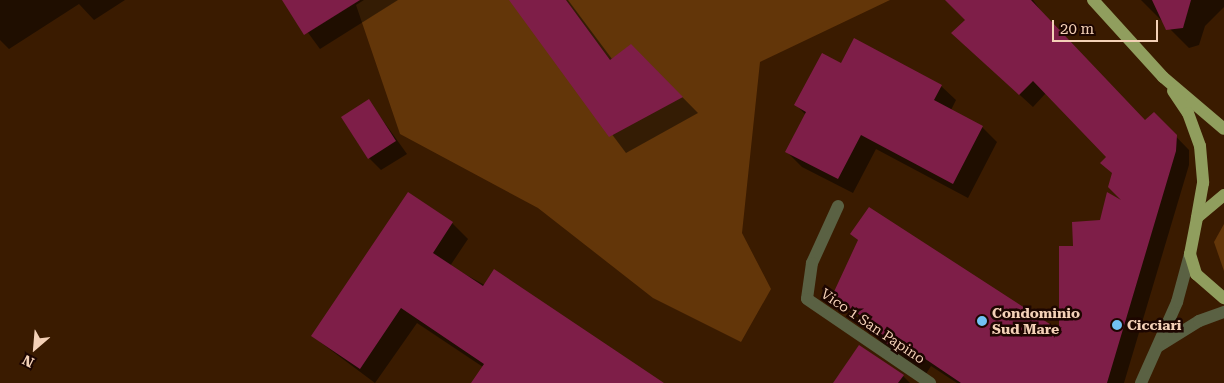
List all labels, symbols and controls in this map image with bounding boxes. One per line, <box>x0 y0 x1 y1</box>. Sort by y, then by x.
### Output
scale bar <box>1054 10 1160 42</box>
text: 20 m <box>1060 20 1094 38</box>
street label: Vico 1 San Papino <box>818 285 928 367</box>
place label: Condominio Sud Mare <box>992 305 1080 338</box>
marker: Condominio Sud Mare <box>976 315 988 327</box>
place label: Cicciari <box>1127 317 1181 333</box>
marker: Cicciari <box>1111 319 1123 331</box>
north arrow <box>10 323 60 373</box>
text: N <box>20 352 37 371</box>

